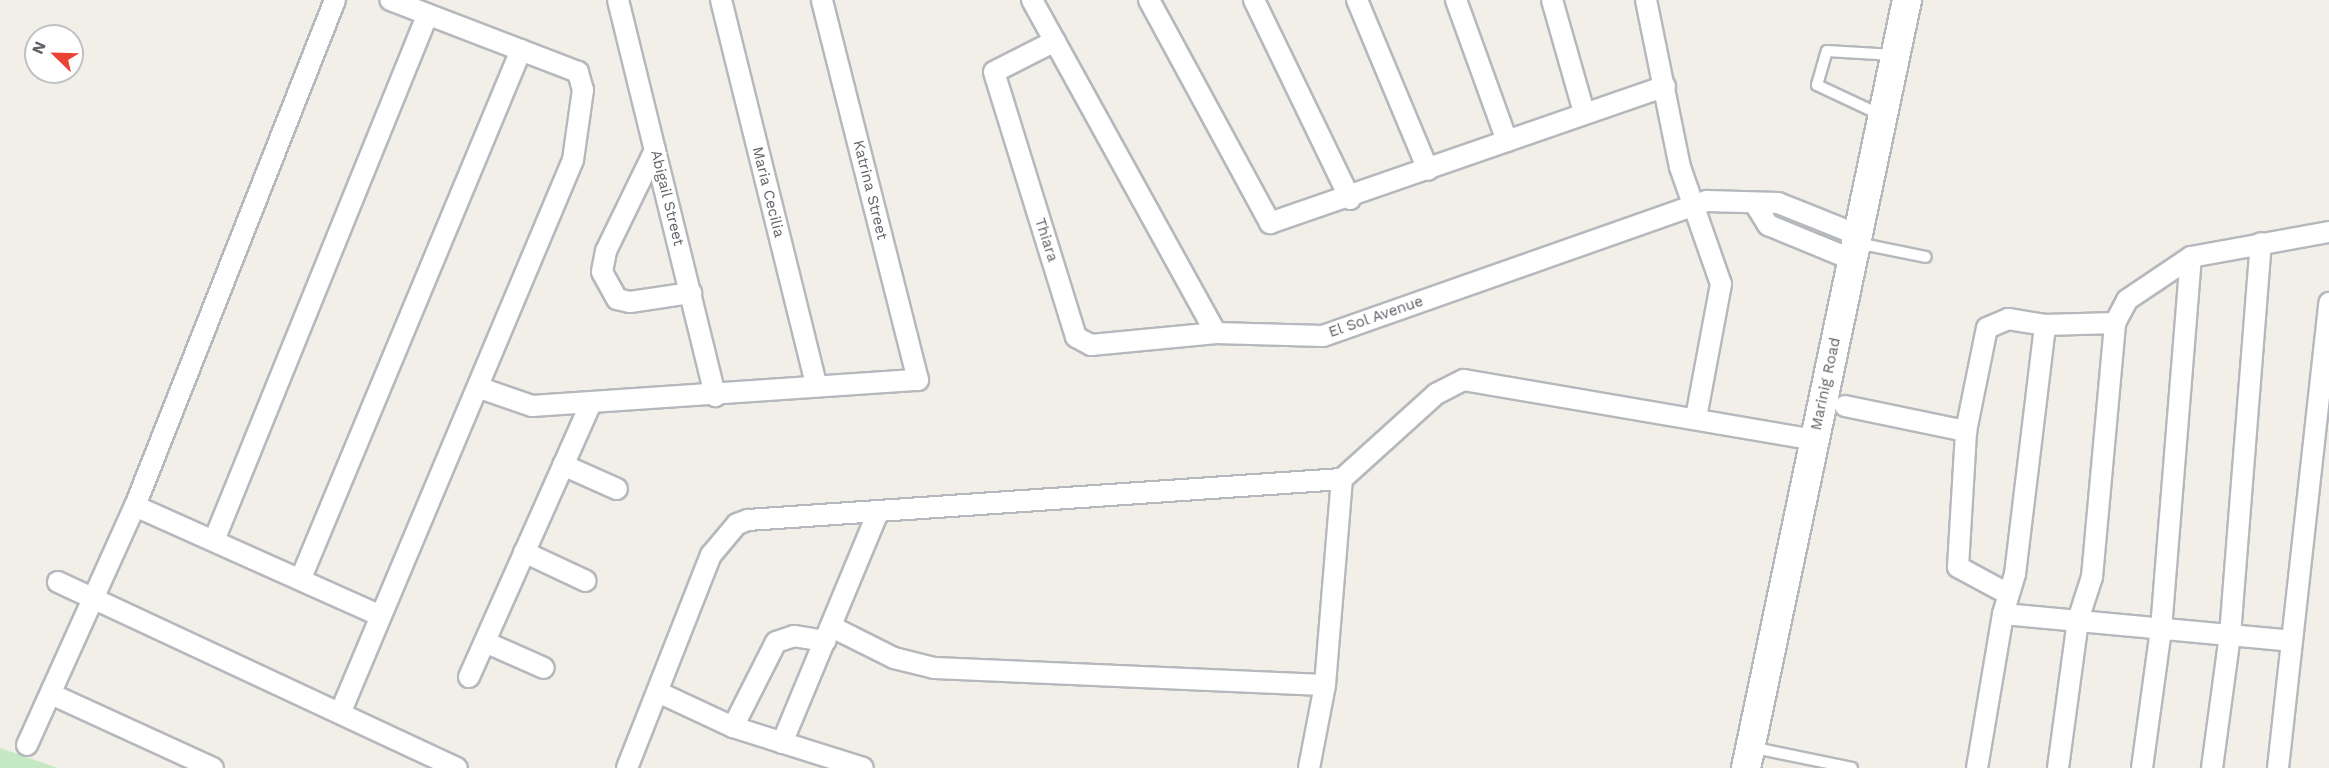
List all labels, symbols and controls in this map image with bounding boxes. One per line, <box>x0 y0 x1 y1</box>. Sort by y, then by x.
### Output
north arrow <box>24 24 84 84</box>
text: N <box>28 38 50 57</box>
street label: Katrina Street <box>849 138 891 242</box>
street label: Maria Cecilia <box>748 145 788 239</box>
street label: Abigail Street <box>646 148 688 248</box>
street label: Thiara <box>1030 216 1062 264</box>
street label: El Sol Avenue <box>1325 292 1427 342</box>
street label: Marinig Road <box>1807 336 1845 432</box>

